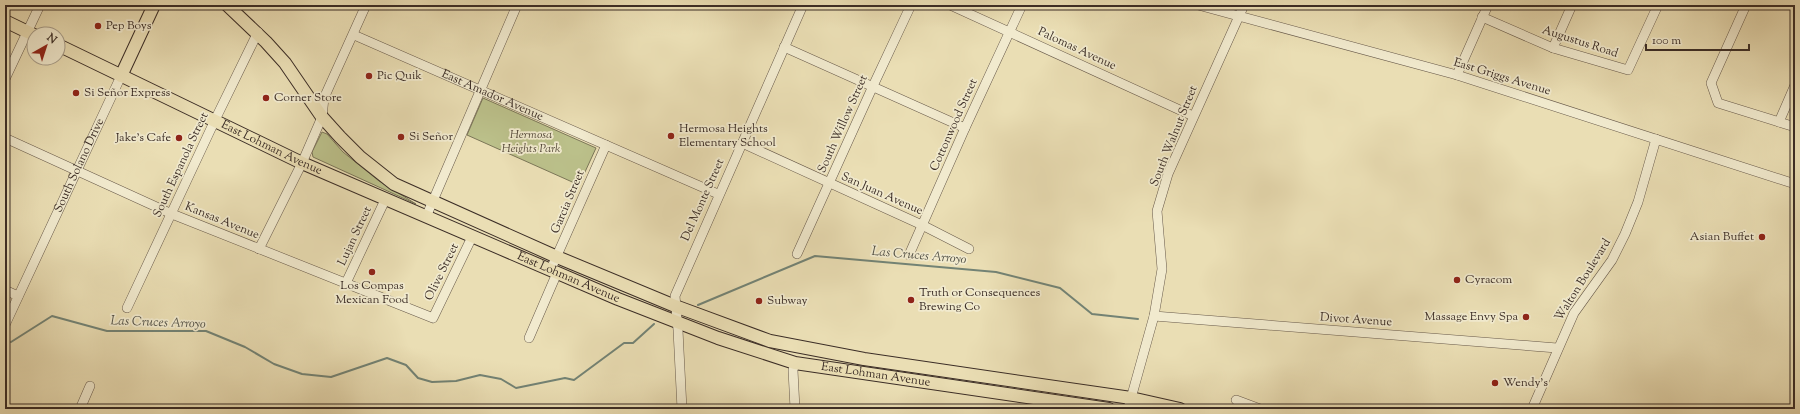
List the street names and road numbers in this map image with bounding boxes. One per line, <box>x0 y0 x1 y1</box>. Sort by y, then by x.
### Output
street label: Augustus Road <box>1540 21 1621 63</box>
street label: Palomas Avenue <box>1035 23 1120 75</box>
street label: East Griggs Avenue <box>1451 54 1553 100</box>
street label: East Amador Avenue <box>438 65 547 126</box>
street label: South Willow Street <box>813 72 873 176</box>
street label: Cottonwood Street <box>926 76 982 174</box>
street label: South Walnut Street <box>1146 83 1202 189</box>
street label: South Espanola Street <box>149 109 213 221</box>
street label: South Solano Drive <box>50 115 109 215</box>
street label: East Lohman Avenue <box>218 116 325 180</box>
street label: Del Monte Street <box>677 156 729 244</box>
street label: Garcia Street <box>547 167 589 237</box>
street label: San Juan Avenue <box>838 168 926 220</box>
street label: Kansas Avenue <box>182 198 262 244</box>
street label: Lujan Street <box>333 203 377 269</box>
street label: Walton Boulevard <box>1550 235 1616 325</box>
street label: Olive Street <box>420 240 464 304</box>
street label: East Lohman Avenue <box>514 248 623 308</box>
street label: Divot Avenue <box>1319 309 1393 332</box>
street label: East Lohman Avenue <box>820 358 932 392</box>

